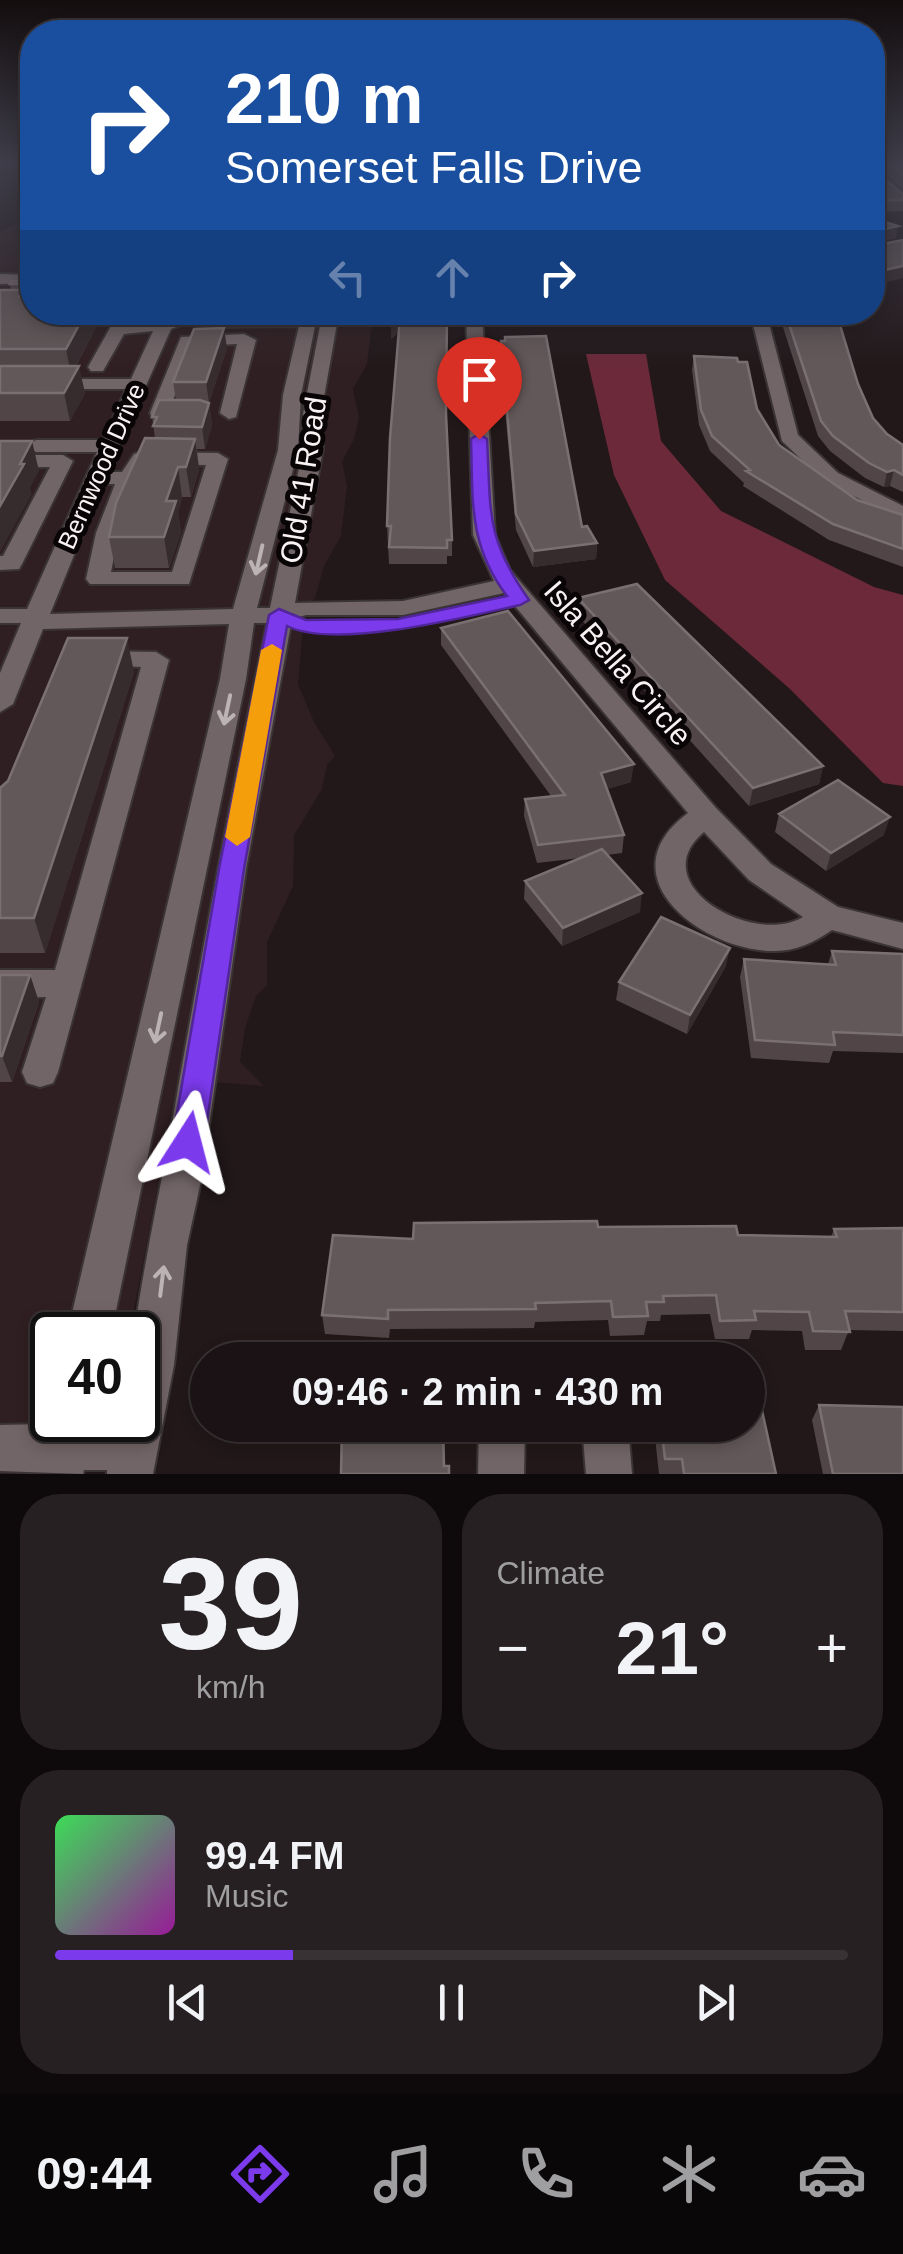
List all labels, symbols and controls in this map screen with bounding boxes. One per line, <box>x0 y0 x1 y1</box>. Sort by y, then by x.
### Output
icon: right <box>60 60 190 190</box>
text: 210 m <box>225 60 423 138</box>
text: Somerset Falls Drive <box>225 142 643 193</box>
icon: left <box>320 250 375 305</box>
icon: ahead <box>425 250 480 305</box>
icon: right <box>530 250 585 305</box>
pin <box>437 337 522 440</box>
icon: arrive <box>452 352 507 407</box>
street label: Bernwood Drive <box>52 379 150 553</box>
street label: Old 41 Road <box>274 394 332 566</box>
one-way arrow <box>249 543 267 575</box>
street label: Isla Bella Circle <box>538 574 698 752</box>
one-way arrow <box>216 694 235 726</box>
one-way arrow <box>148 1011 167 1043</box>
position arrow <box>136 1090 240 1194</box>
one-way arrow <box>153 1266 172 1298</box>
speed limit sign: 40 <box>30 1312 160 1442</box>
text: 09:46 · 2 min · 430 m <box>292 1371 663 1413</box>
text: 39 <box>158 1531 303 1677</box>
text: Climate <box>497 1555 605 1591</box>
text: 21° <box>616 1606 729 1690</box>
text: − <box>497 1617 529 1679</box>
text: + <box>816 1617 848 1679</box>
text: km/h <box>196 1669 265 1705</box>
text: 99.4 FM <box>205 1835 344 1877</box>
text: Music <box>205 1878 289 1914</box>
icon: previous <box>160 1975 215 2030</box>
icon: pause <box>424 1975 479 2030</box>
icon: next <box>688 1975 743 2030</box>
icon: directions <box>225 2139 295 2209</box>
icon: music <box>368 2139 438 2209</box>
icon: phone <box>511 2139 581 2209</box>
icon: climate <box>654 2139 724 2209</box>
icon: car <box>797 2139 867 2209</box>
text: 09:44 <box>36 2148 152 2199</box>

